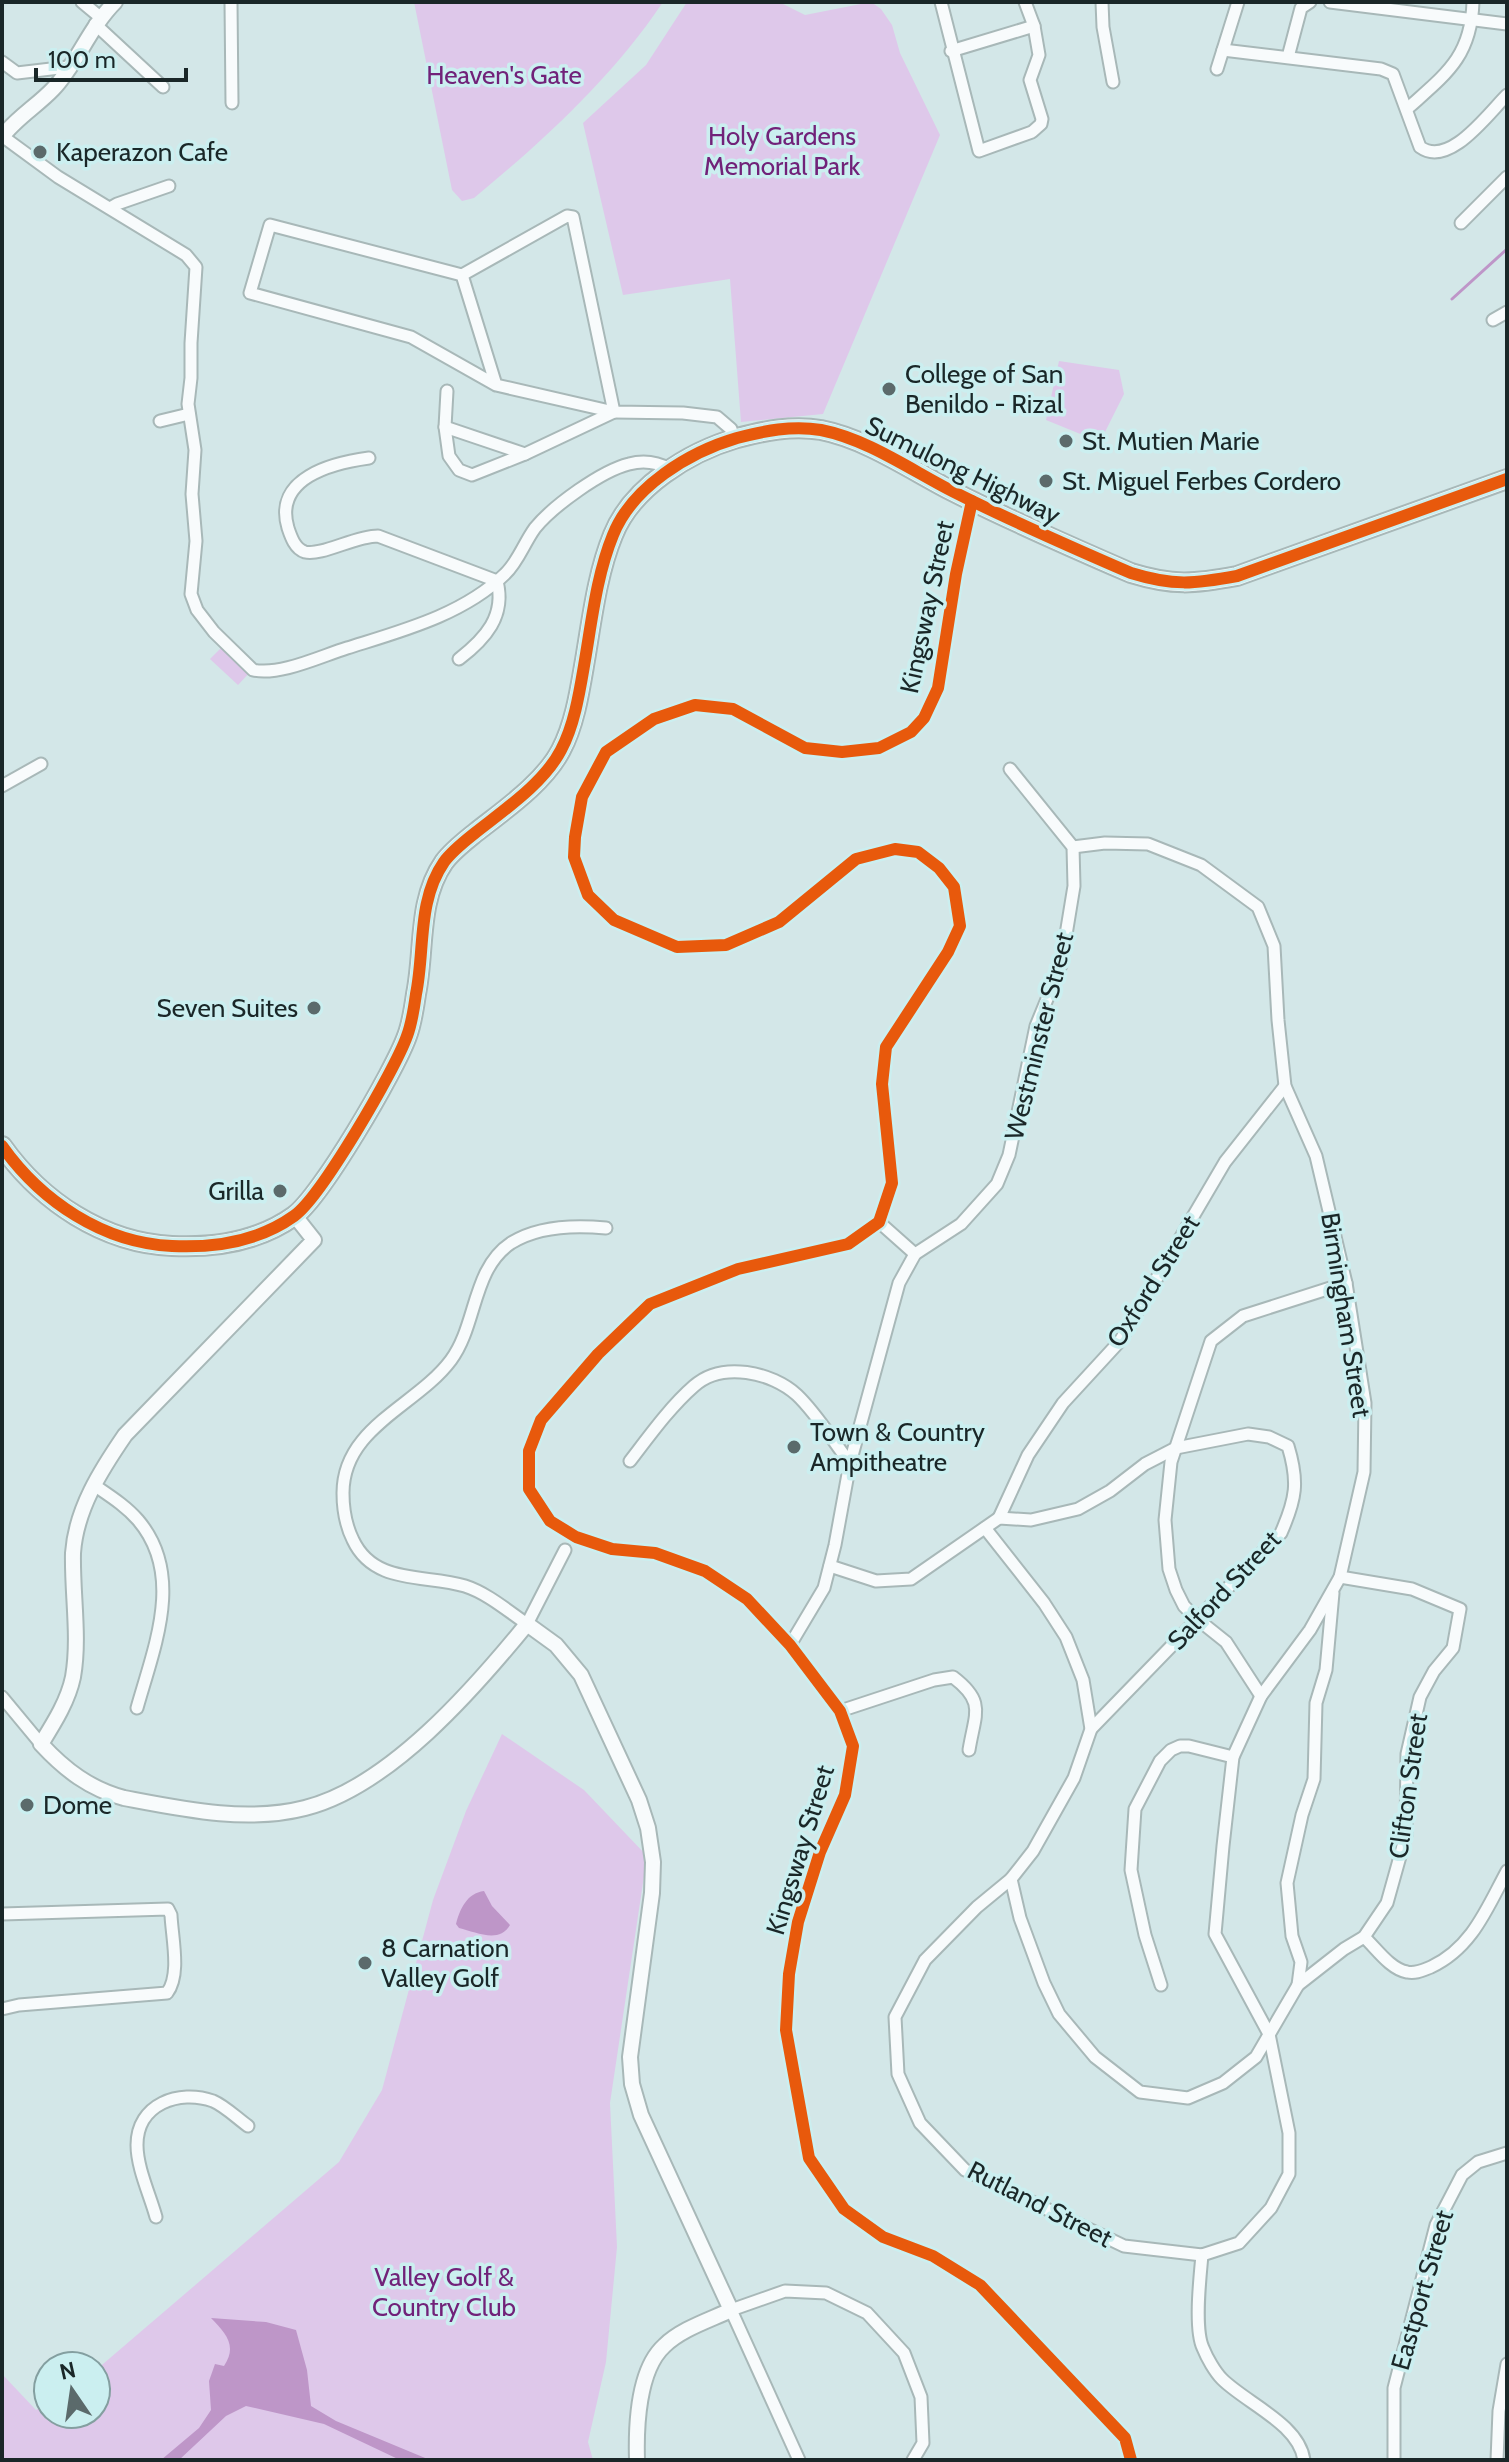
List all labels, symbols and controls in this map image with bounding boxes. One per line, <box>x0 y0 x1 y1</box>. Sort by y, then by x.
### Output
scale bar <box>36 32 186 82</box>
text: 100 m <box>48 45 116 74</box>
park label: Heaven's Gate <box>426 59 582 91</box>
park label: Holy Gardens Memorial Park <box>704 120 860 182</box>
place label: Kaperazon Cafe <box>56 136 228 168</box>
marker: Kaperazon Cafe <box>31 143 49 161</box>
place label: College of San Benildo - Rizal <box>905 358 1063 420</box>
marker: College of San Benildo - Rizal <box>880 380 898 398</box>
street label: Sumulong Highway <box>860 409 1066 531</box>
place label: St. Mutien Marie <box>1082 425 1260 457</box>
marker: St. Mutien Marie <box>1057 432 1075 450</box>
place label: St. Miguel Ferbes Cordero <box>1062 465 1341 497</box>
marker: St. Miguel Ferbes Cordero <box>1037 472 1055 490</box>
street label: Kingsway Street <box>893 518 961 696</box>
street label: Westminster Street <box>998 929 1080 1143</box>
place label: Seven Suites <box>156 992 298 1024</box>
marker: Seven Suites <box>305 999 323 1017</box>
place label: Grilla <box>208 1175 265 1207</box>
marker: Grilla <box>271 1182 289 1200</box>
street label: Oxford Street <box>1100 1209 1206 1353</box>
street label: Birmingham Street <box>1314 1210 1378 1420</box>
place label: Town & Country Ampitheatre <box>810 1416 985 1478</box>
marker: Town & Country Ampitheatre <box>785 1438 803 1456</box>
street label: Salford Street <box>1161 1524 1287 1656</box>
street label: Clifton Street <box>1382 1711 1434 1861</box>
street label: Kingsway Street <box>759 1761 841 1939</box>
place label: Dome <box>43 1789 112 1821</box>
marker: Dome <box>18 1796 36 1814</box>
place label: 8 Carnation Valley Golf <box>381 1932 509 1994</box>
marker: 8 Carnation Valley Golf <box>356 1954 374 1972</box>
street label: Rutland Street <box>962 2154 1118 2254</box>
street label: Eastport Street <box>1384 2206 1460 2374</box>
park label: Valley Golf & Country Club <box>372 2261 516 2323</box>
north arrow <box>32 2350 112 2430</box>
text: N <box>57 2356 78 2386</box>

